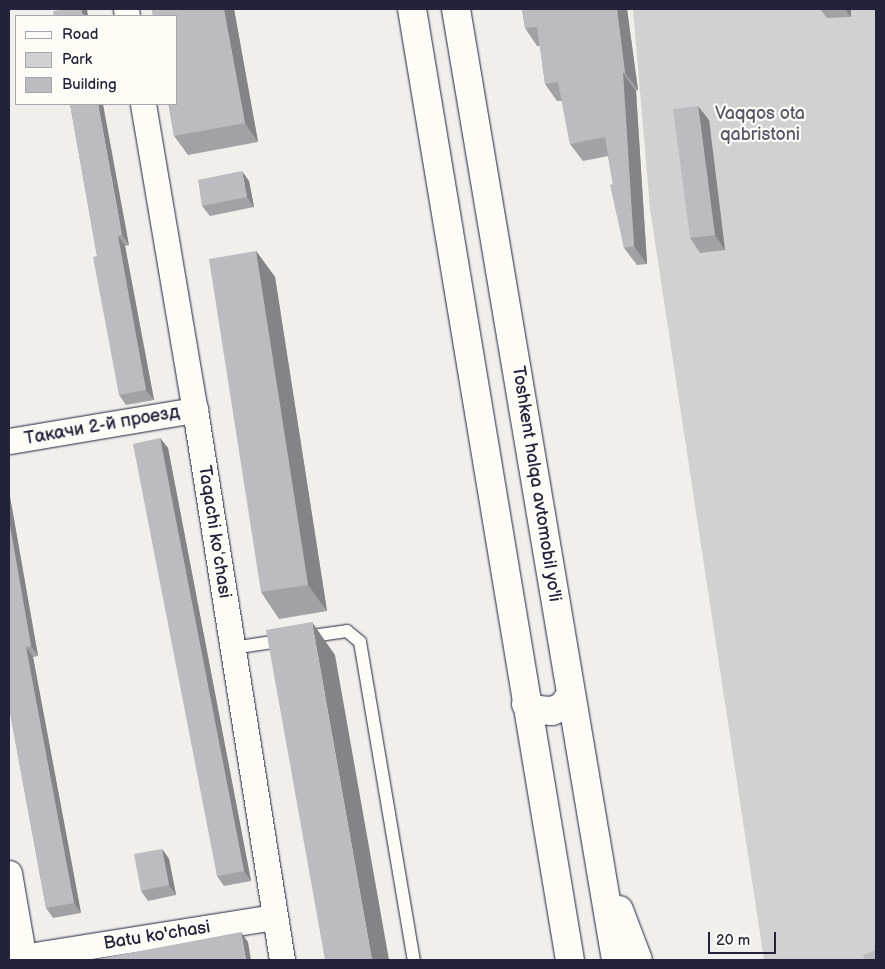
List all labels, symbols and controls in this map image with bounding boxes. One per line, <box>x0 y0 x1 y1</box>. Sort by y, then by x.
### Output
legend <box>15 15 178 105</box>
text: Road <box>62 25 98 44</box>
text: Park <box>62 50 92 69</box>
text: Building <box>62 75 117 94</box>
park label: Vaqqos ota qabristoni <box>715 104 805 146</box>
street label: Toshkent halqa avtomobil yo'li <box>507 364 565 604</box>
street label: Такачи 2-й проезд <box>23 402 181 450</box>
street label: Taqachi koʻchasi <box>193 464 235 600</box>
street label: Batu ko'chasi <box>102 917 212 955</box>
scale bar <box>710 922 778 954</box>
text: 20 m <box>716 931 750 950</box>

